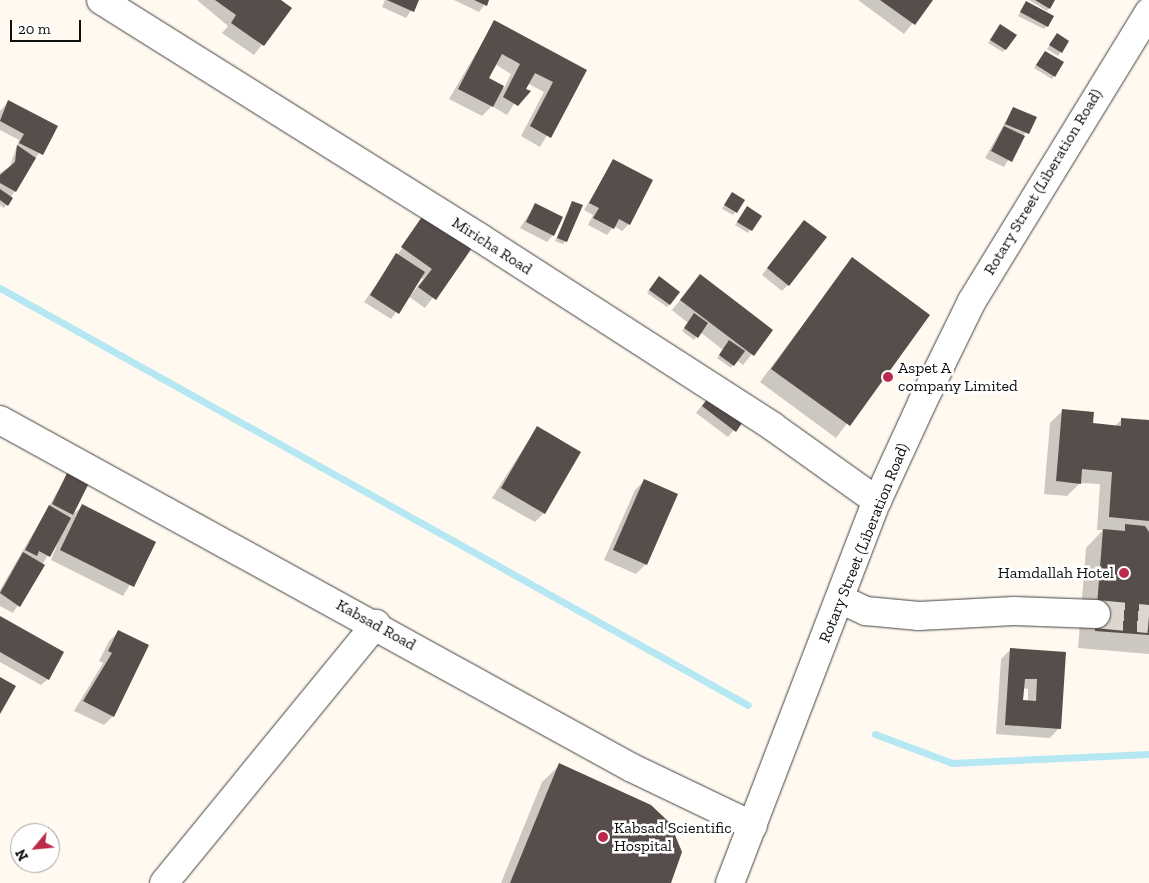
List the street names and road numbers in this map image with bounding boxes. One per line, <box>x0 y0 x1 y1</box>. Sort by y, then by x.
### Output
street label: Rotary Street (Liberation Road) <box>980 85 1106 279</box>
street label: Miricha Road <box>448 213 536 279</box>
street label: Rotary Street (Liberation Road) <box>815 440 913 646</box>
street label: Kabsad Road <box>333 595 419 655</box>

